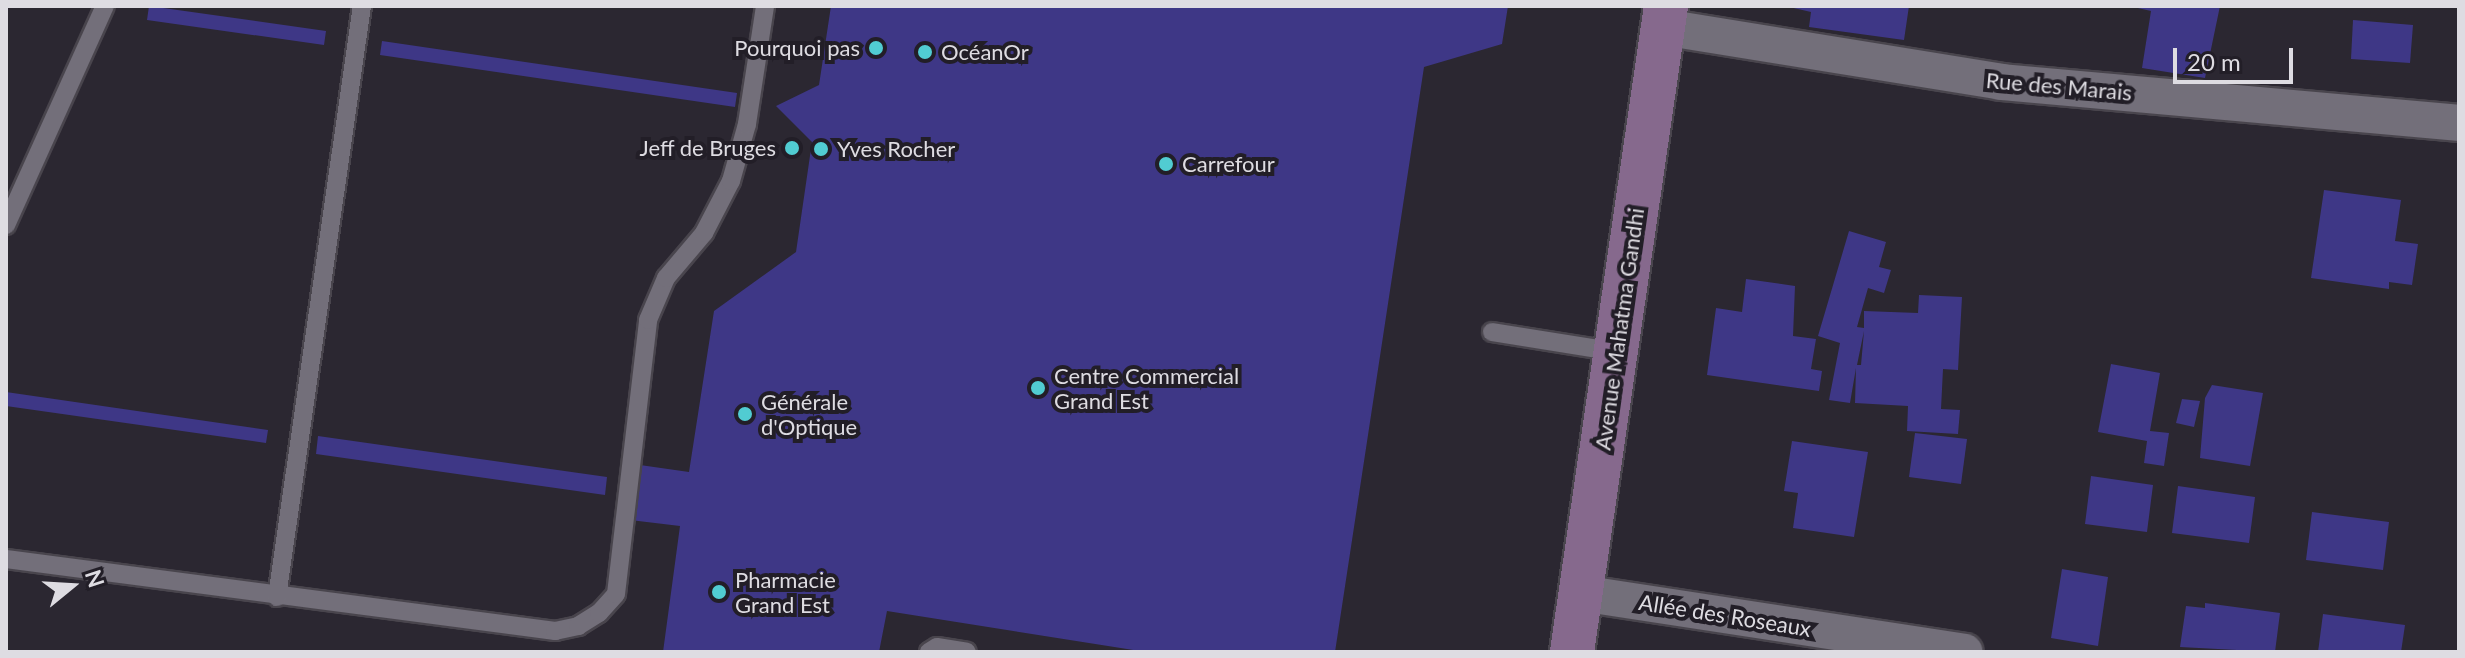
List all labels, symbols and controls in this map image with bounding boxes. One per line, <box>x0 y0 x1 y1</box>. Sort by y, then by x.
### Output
scale bar <box>2177 32 2297 82</box>
place label: Pourquoi pas <box>734 35 860 61</box>
marker: Pourquoi pas <box>867 39 885 57</box>
place label: OcéanOr <box>941 39 1029 65</box>
marker: OcéanOr <box>916 43 934 61</box>
text: 20 m <box>2187 47 2241 76</box>
street label: Rue des Marais <box>1985 66 2133 106</box>
place label: Jeff de Bruges <box>639 135 776 161</box>
place label: Yves Rocher <box>837 136 955 162</box>
marker: Jeff de Bruges <box>783 139 801 157</box>
marker: Yves Rocher <box>812 140 830 158</box>
place label: Carrefour <box>1182 151 1275 177</box>
marker: Carrefour <box>1157 155 1175 173</box>
street label: Avenue Mahatma Gandhi <box>1589 206 1649 452</box>
place label: Centre Commercial Grand Est <box>1054 362 1239 414</box>
marker: Centre Commercial Grand Est <box>1029 379 1047 397</box>
place label: Générale d'Optique <box>761 388 857 440</box>
marker: Générale d'Optique <box>736 405 754 423</box>
north arrow <box>32 546 112 626</box>
text: N <box>80 566 111 591</box>
place label: Pharmacie Grand Est <box>735 566 836 618</box>
marker: Pharmacie Grand Est <box>710 583 728 601</box>
street label: Allée des Roseaux <box>1637 588 1813 642</box>

